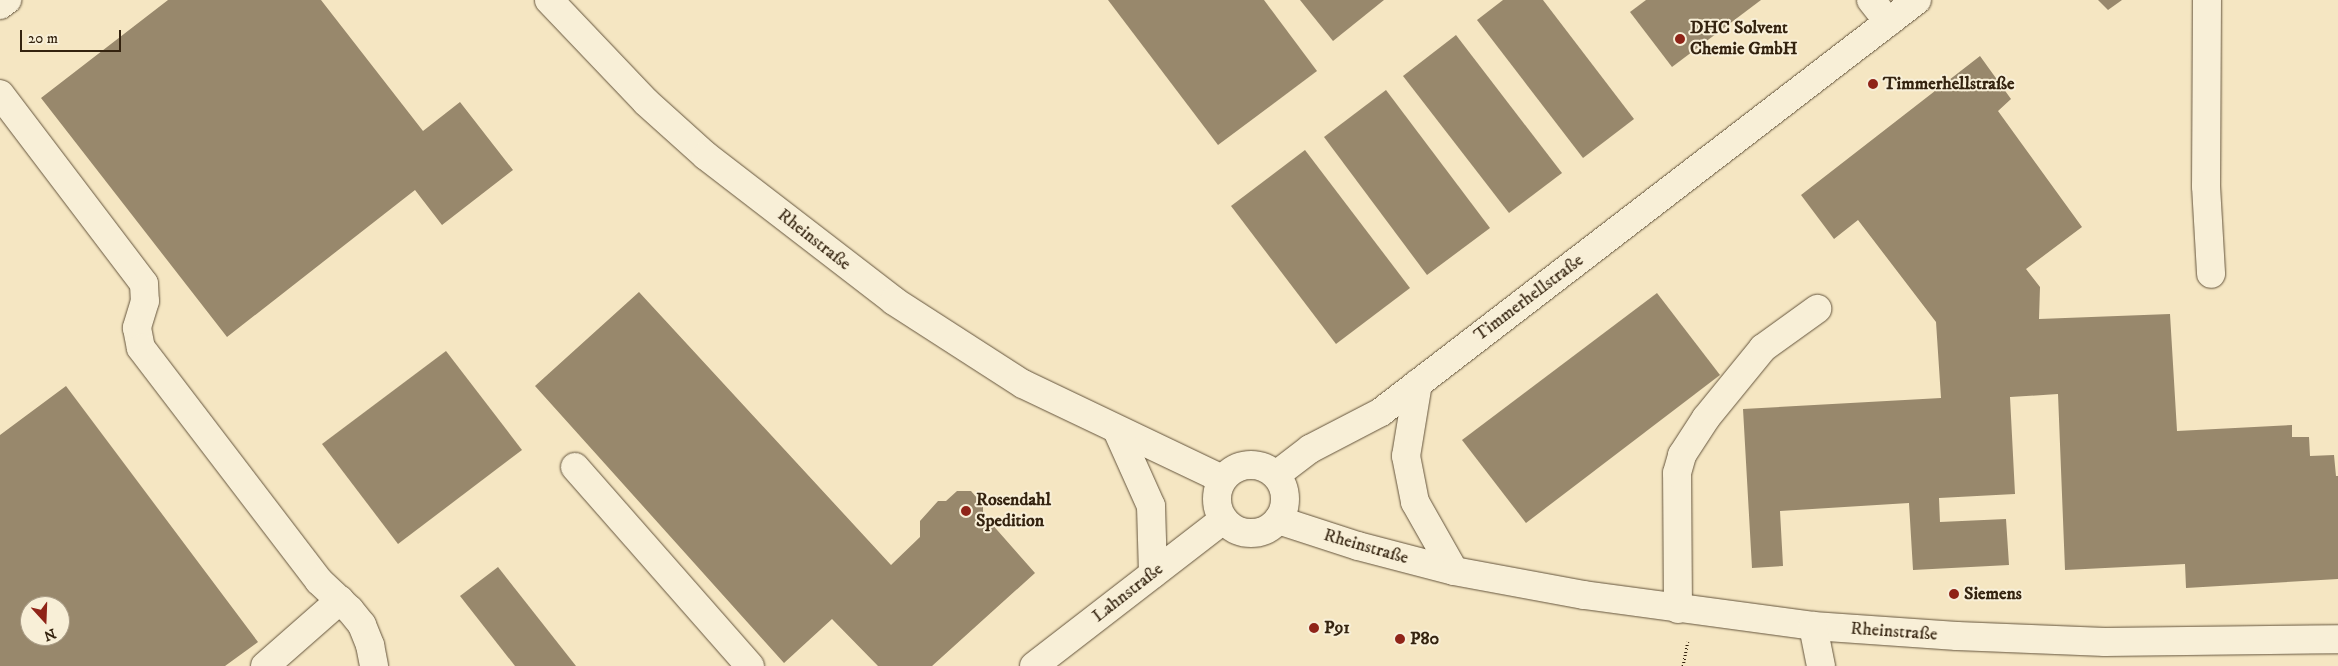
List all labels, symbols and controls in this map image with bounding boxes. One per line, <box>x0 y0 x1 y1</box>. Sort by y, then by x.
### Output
place label: DHC Solvent Chemie GmbH <box>1690 18 1798 60</box>
scale bar <box>22 20 124 52</box>
text: 20 m <box>28 29 58 48</box>
marker: DHC Solvent Chemie GmbH <box>1674 33 1686 45</box>
place label: Timmerhellstraße <box>1883 73 2014 95</box>
marker: Timmerhellstraße <box>1867 78 1879 90</box>
street label: Rheinstraße <box>773 205 855 275</box>
street label: Timmerhellstraße <box>1470 250 1588 346</box>
place label: Rosendahl Spedition <box>976 490 1051 532</box>
marker: Rosendahl Spedition <box>960 505 972 517</box>
street label: Rheinstraße <box>1321 525 1411 569</box>
street label: Lahnstraße <box>1088 559 1168 627</box>
place label: Siemens <box>1964 583 2022 605</box>
marker: Siemens <box>1948 588 1960 600</box>
north arrow <box>20 596 70 646</box>
place label: P91 <box>1324 617 1350 639</box>
street label: Rheinstraße <box>1850 618 1938 646</box>
marker: P91 <box>1308 622 1320 634</box>
text: N <box>41 624 58 645</box>
place label: P80 <box>1410 628 1439 650</box>
marker: P80 <box>1394 633 1406 645</box>

